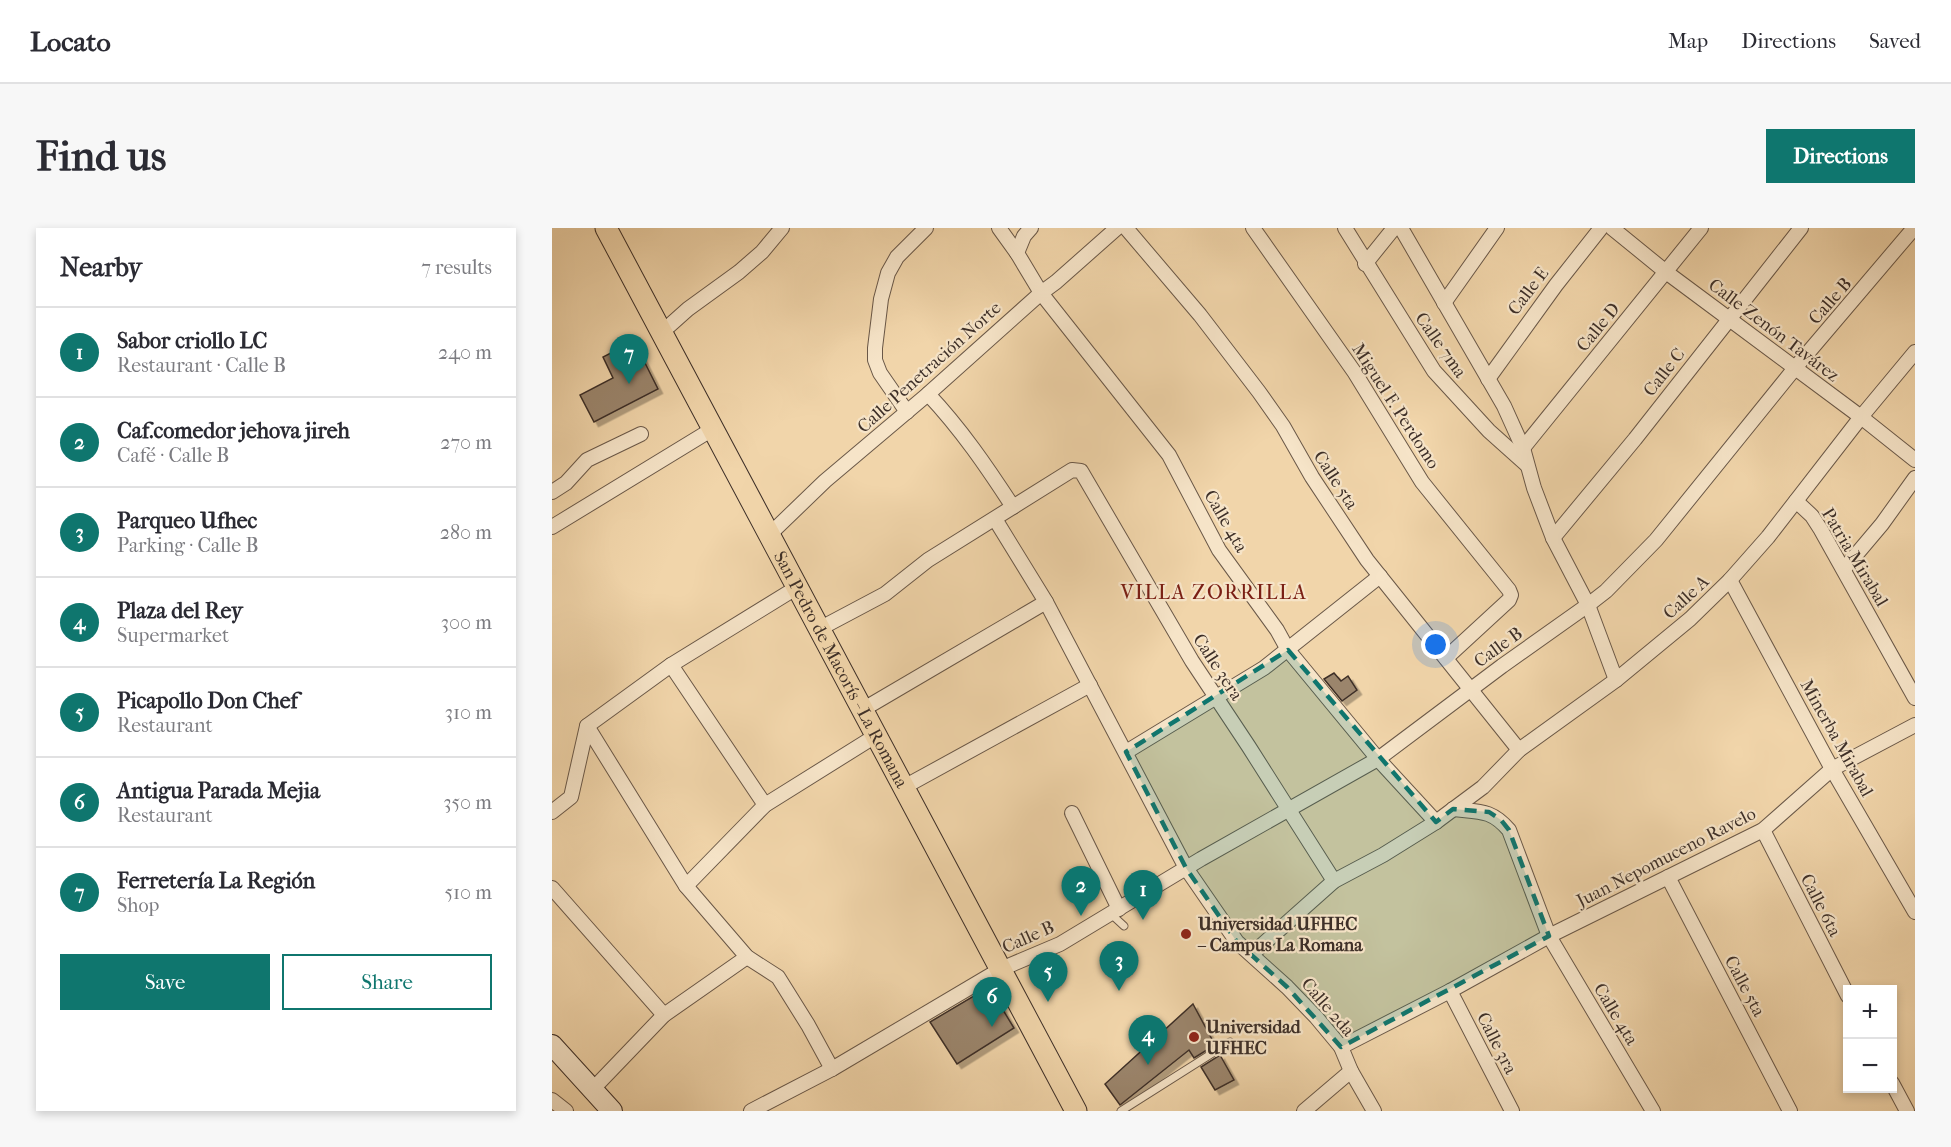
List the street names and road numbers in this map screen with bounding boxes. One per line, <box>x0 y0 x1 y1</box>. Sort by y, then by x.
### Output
street label: Calle E <box>1504 263 1553 319</box>
street label: Calle Zenón Tavárez <box>1704 274 1843 386</box>
street label: Calle B <box>1804 274 1856 329</box>
street label: Calle Penetración Norte <box>853 297 1006 437</box>
street label: Calle D <box>1572 299 1624 356</box>
street label: Calle 7ma <box>1410 309 1471 383</box>
street label: Miguel F. Perdomo <box>1347 340 1444 473</box>
street label: Calle C <box>1639 344 1690 401</box>
street label: Calle 5ta <box>1309 447 1363 514</box>
street label: Calle 4ta <box>1199 486 1252 557</box>
street label: Patria Mirabal <box>1817 504 1892 610</box>
street label: San Pedro de Macorís - La Romana <box>769 548 912 792</box>
street label: Calle A <box>1659 571 1714 624</box>
street label: Calle B <box>1470 623 1527 672</box>
street label: Calle 3era <box>1188 630 1247 705</box>
street label: Minerba Mirabal <box>1796 676 1877 801</box>
street label: Juan Nepomuceno Ravelo <box>1571 803 1759 913</box>
street label: Calle 6ta <box>1796 870 1846 941</box>
street label: Calle B <box>999 917 1057 958</box>
street label: Calle 5ta <box>1720 952 1770 1021</box>
street label: Calle 2da <box>1297 974 1359 1041</box>
street label: Calle 4ta <box>1589 980 1643 1050</box>
street label: Calle 3ra <box>1472 1009 1521 1078</box>

